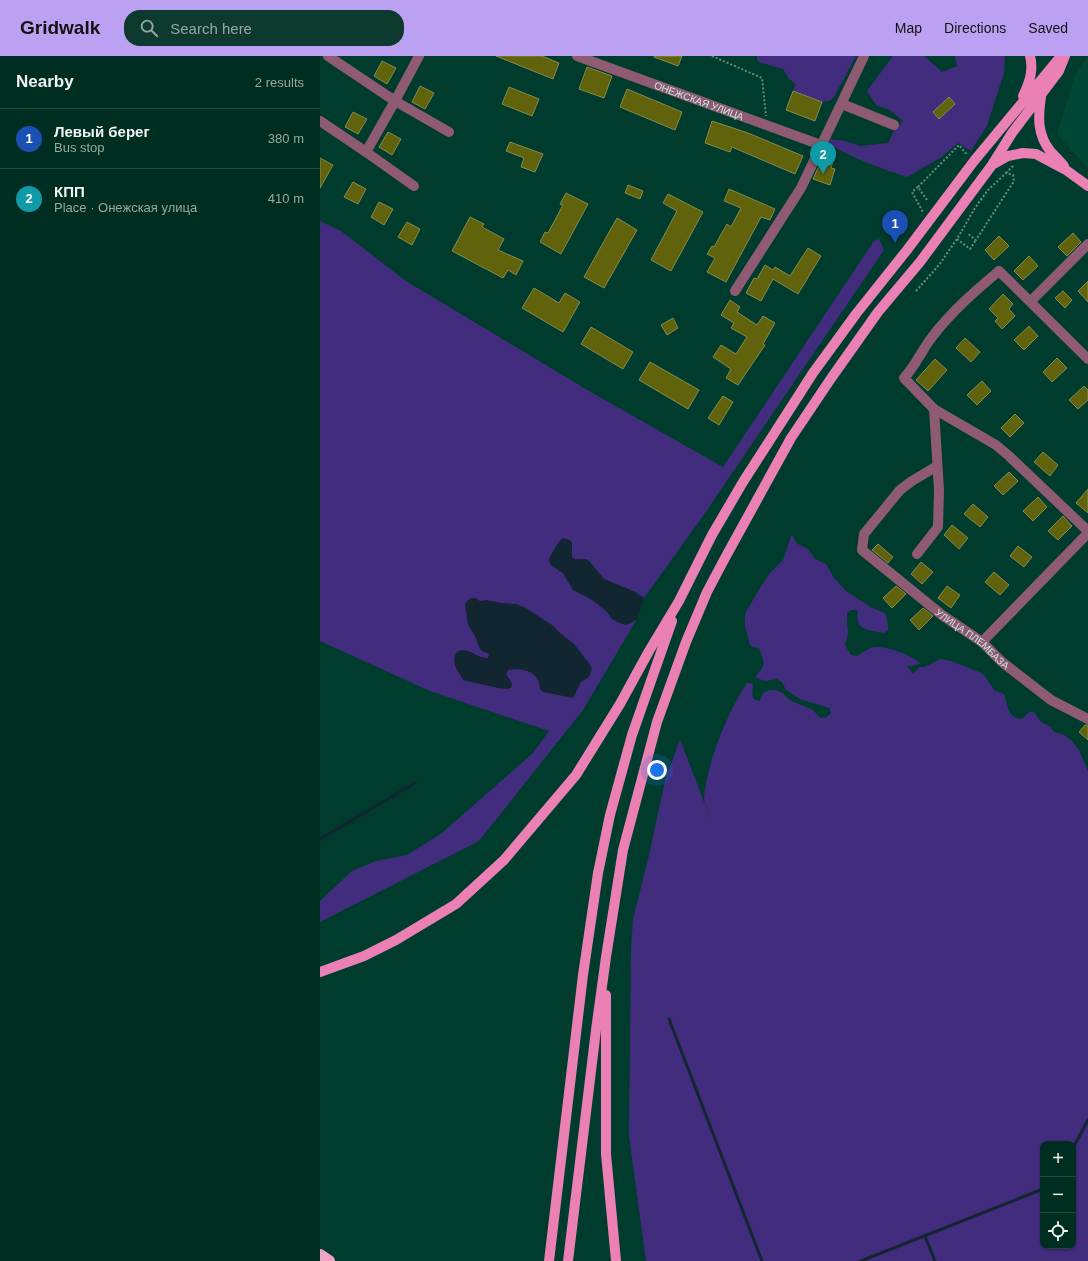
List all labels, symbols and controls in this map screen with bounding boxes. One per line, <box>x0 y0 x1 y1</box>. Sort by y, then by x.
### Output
search box <box>124 10 404 46</box>
text: Gridwalk <box>20 17 100 38</box>
icon: search <box>138 17 160 39</box>
text: Search here <box>170 20 252 37</box>
text: Map <box>895 20 922 36</box>
text: Directions <box>944 20 1006 36</box>
text: Saved <box>1028 20 1068 36</box>
text: Nearby <box>16 72 74 91</box>
text: 2 results <box>255 75 304 90</box>
street label: ОНЕЖСКАЯ УЛИЦА <box>653 80 746 122</box>
text: Левый берег <box>54 123 150 140</box>
text: 1 <box>25 131 33 146</box>
text: 380 m <box>268 131 304 146</box>
text: Bus stop <box>54 140 105 155</box>
pin: 2 <box>810 141 836 174</box>
text: КПП <box>54 183 85 200</box>
text: 2 <box>25 191 33 206</box>
text: 410 m <box>268 191 304 206</box>
text: Place · Онежская улица <box>54 200 197 215</box>
pin: 1 <box>882 210 908 243</box>
street label: УЛИЦА ПЛЕМБАЗА <box>933 607 1011 672</box>
your location <box>647 760 667 780</box>
map controls <box>1040 1141 1076 1249</box>
button: + <box>1040 1141 1076 1177</box>
button: − <box>1040 1177 1076 1213</box>
button: locate <box>1040 1213 1076 1249</box>

